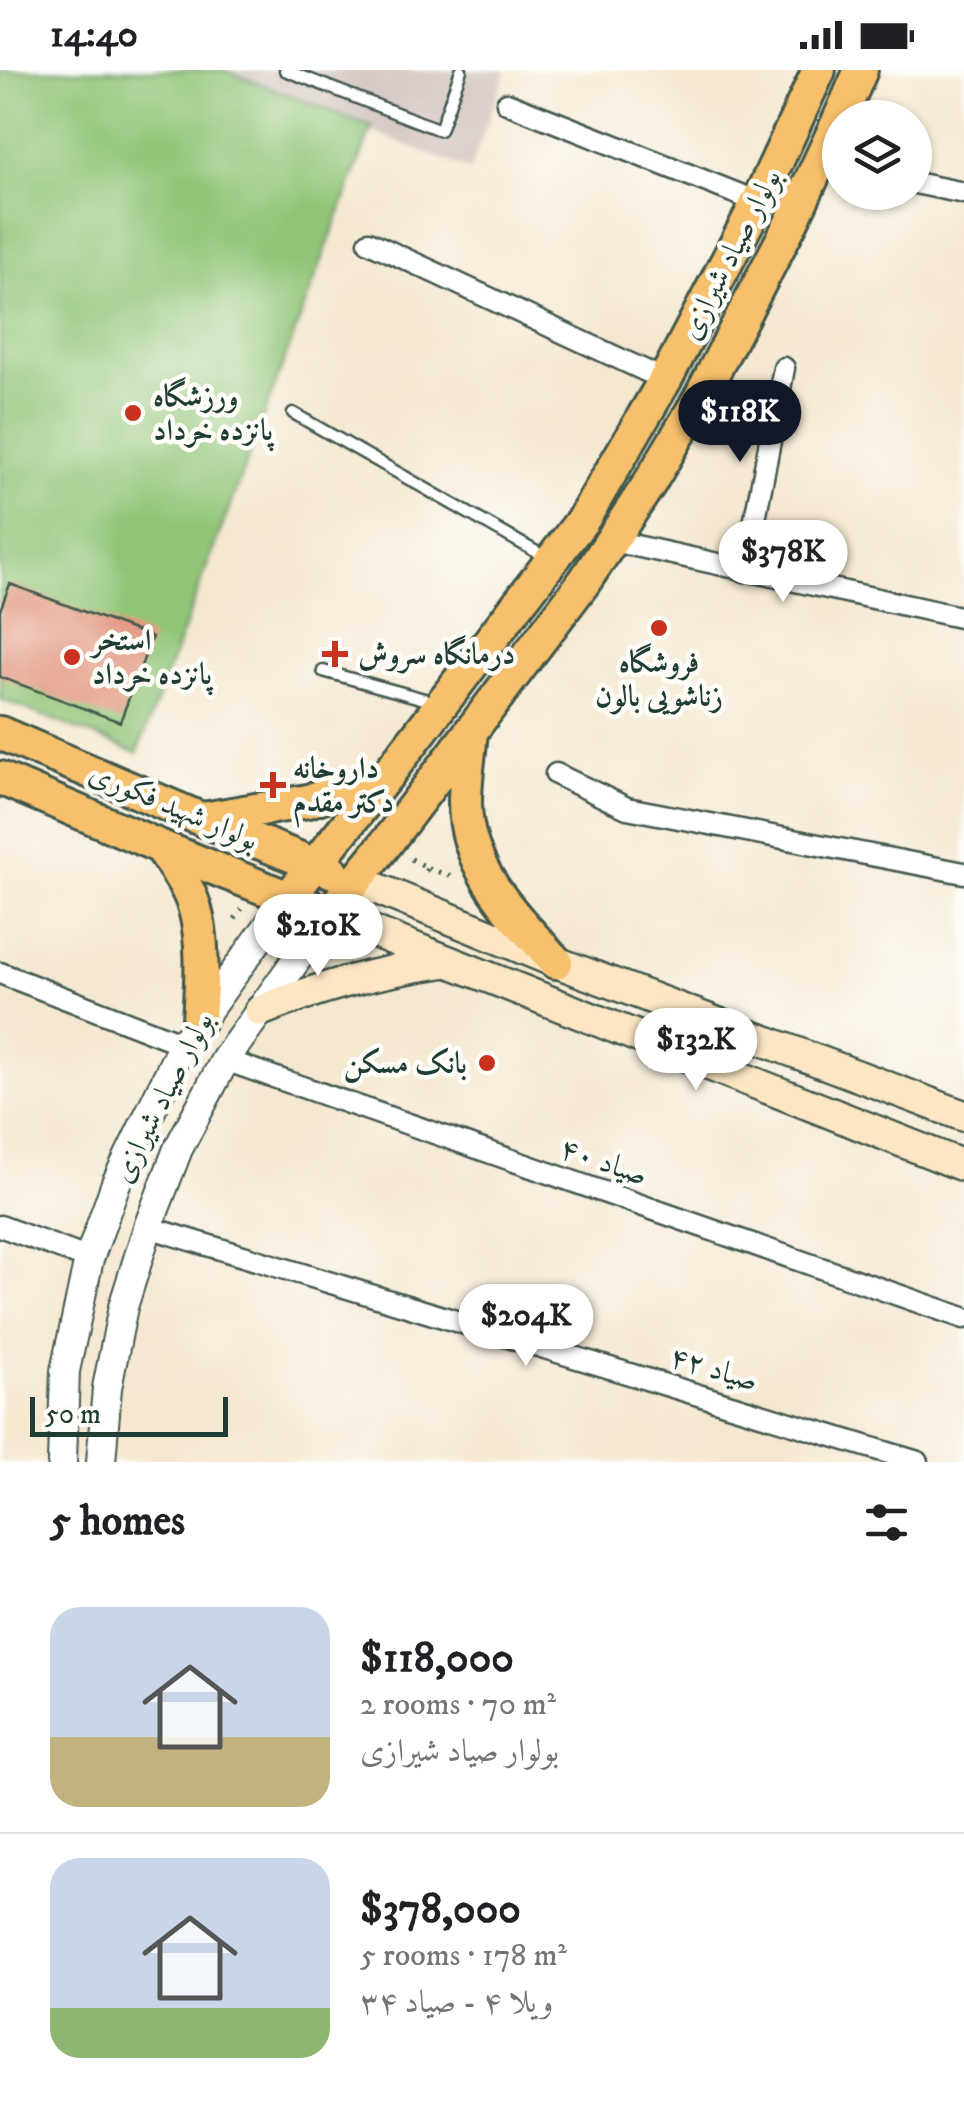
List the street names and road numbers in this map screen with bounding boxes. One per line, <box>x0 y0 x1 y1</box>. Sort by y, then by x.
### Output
street label: بولوار صیاد شیرازی <box>673 163 790 346</box>
street label: بولوار شهید فکوری <box>83 755 264 860</box>
street label: بولوار صیاد شیرازی <box>105 1006 222 1189</box>
street label: صیاد ۴۰ <box>555 1130 652 1195</box>
street label: صیاد ۴۲ <box>665 1339 762 1400</box>

